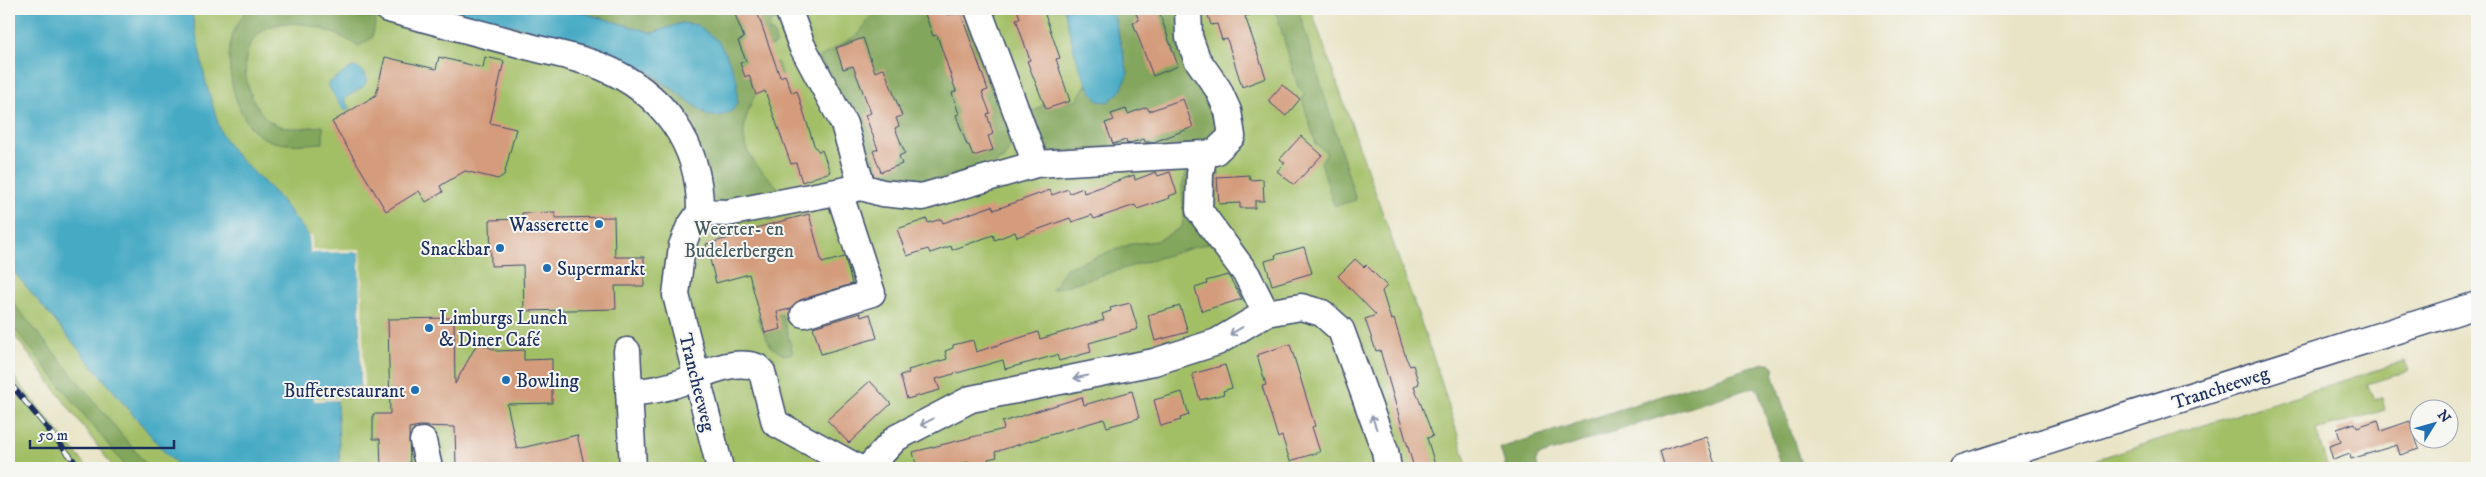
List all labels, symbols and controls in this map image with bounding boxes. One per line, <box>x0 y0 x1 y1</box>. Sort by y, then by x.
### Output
place label: Wasserette <box>508 214 589 237</box>
marker: Wasserette <box>593 218 605 230</box>
park label: Weerter- en Budelerbergen <box>684 218 794 263</box>
place label: Snackbar <box>420 238 490 261</box>
marker: Snackbar <box>494 242 506 254</box>
place label: Supermarkt <box>557 258 645 281</box>
marker: Supermarkt <box>541 262 553 274</box>
place label: Limburgs Lunch & Diner Café <box>439 307 568 352</box>
marker: Limburgs Lunch & Diner Café <box>423 322 435 334</box>
one-way arrow <box>1230 326 1244 336</box>
street label: Trancheeweg <box>673 331 720 435</box>
street label: Trancheeweg <box>2169 362 2273 415</box>
place label: Bowling <box>516 370 580 393</box>
one-way arrow <box>1074 372 1090 382</box>
marker: Bowling <box>500 374 512 386</box>
place label: Buffetrestaurant <box>284 380 405 403</box>
marker: Buffetrestaurant <box>409 384 421 396</box>
north arrow <box>2408 400 2458 450</box>
text: N <box>2433 407 2455 427</box>
one-way arrow <box>1369 414 1378 430</box>
scale bar <box>30 417 174 449</box>
one-way arrow <box>920 418 935 427</box>
text: 50 m <box>38 426 68 445</box>

